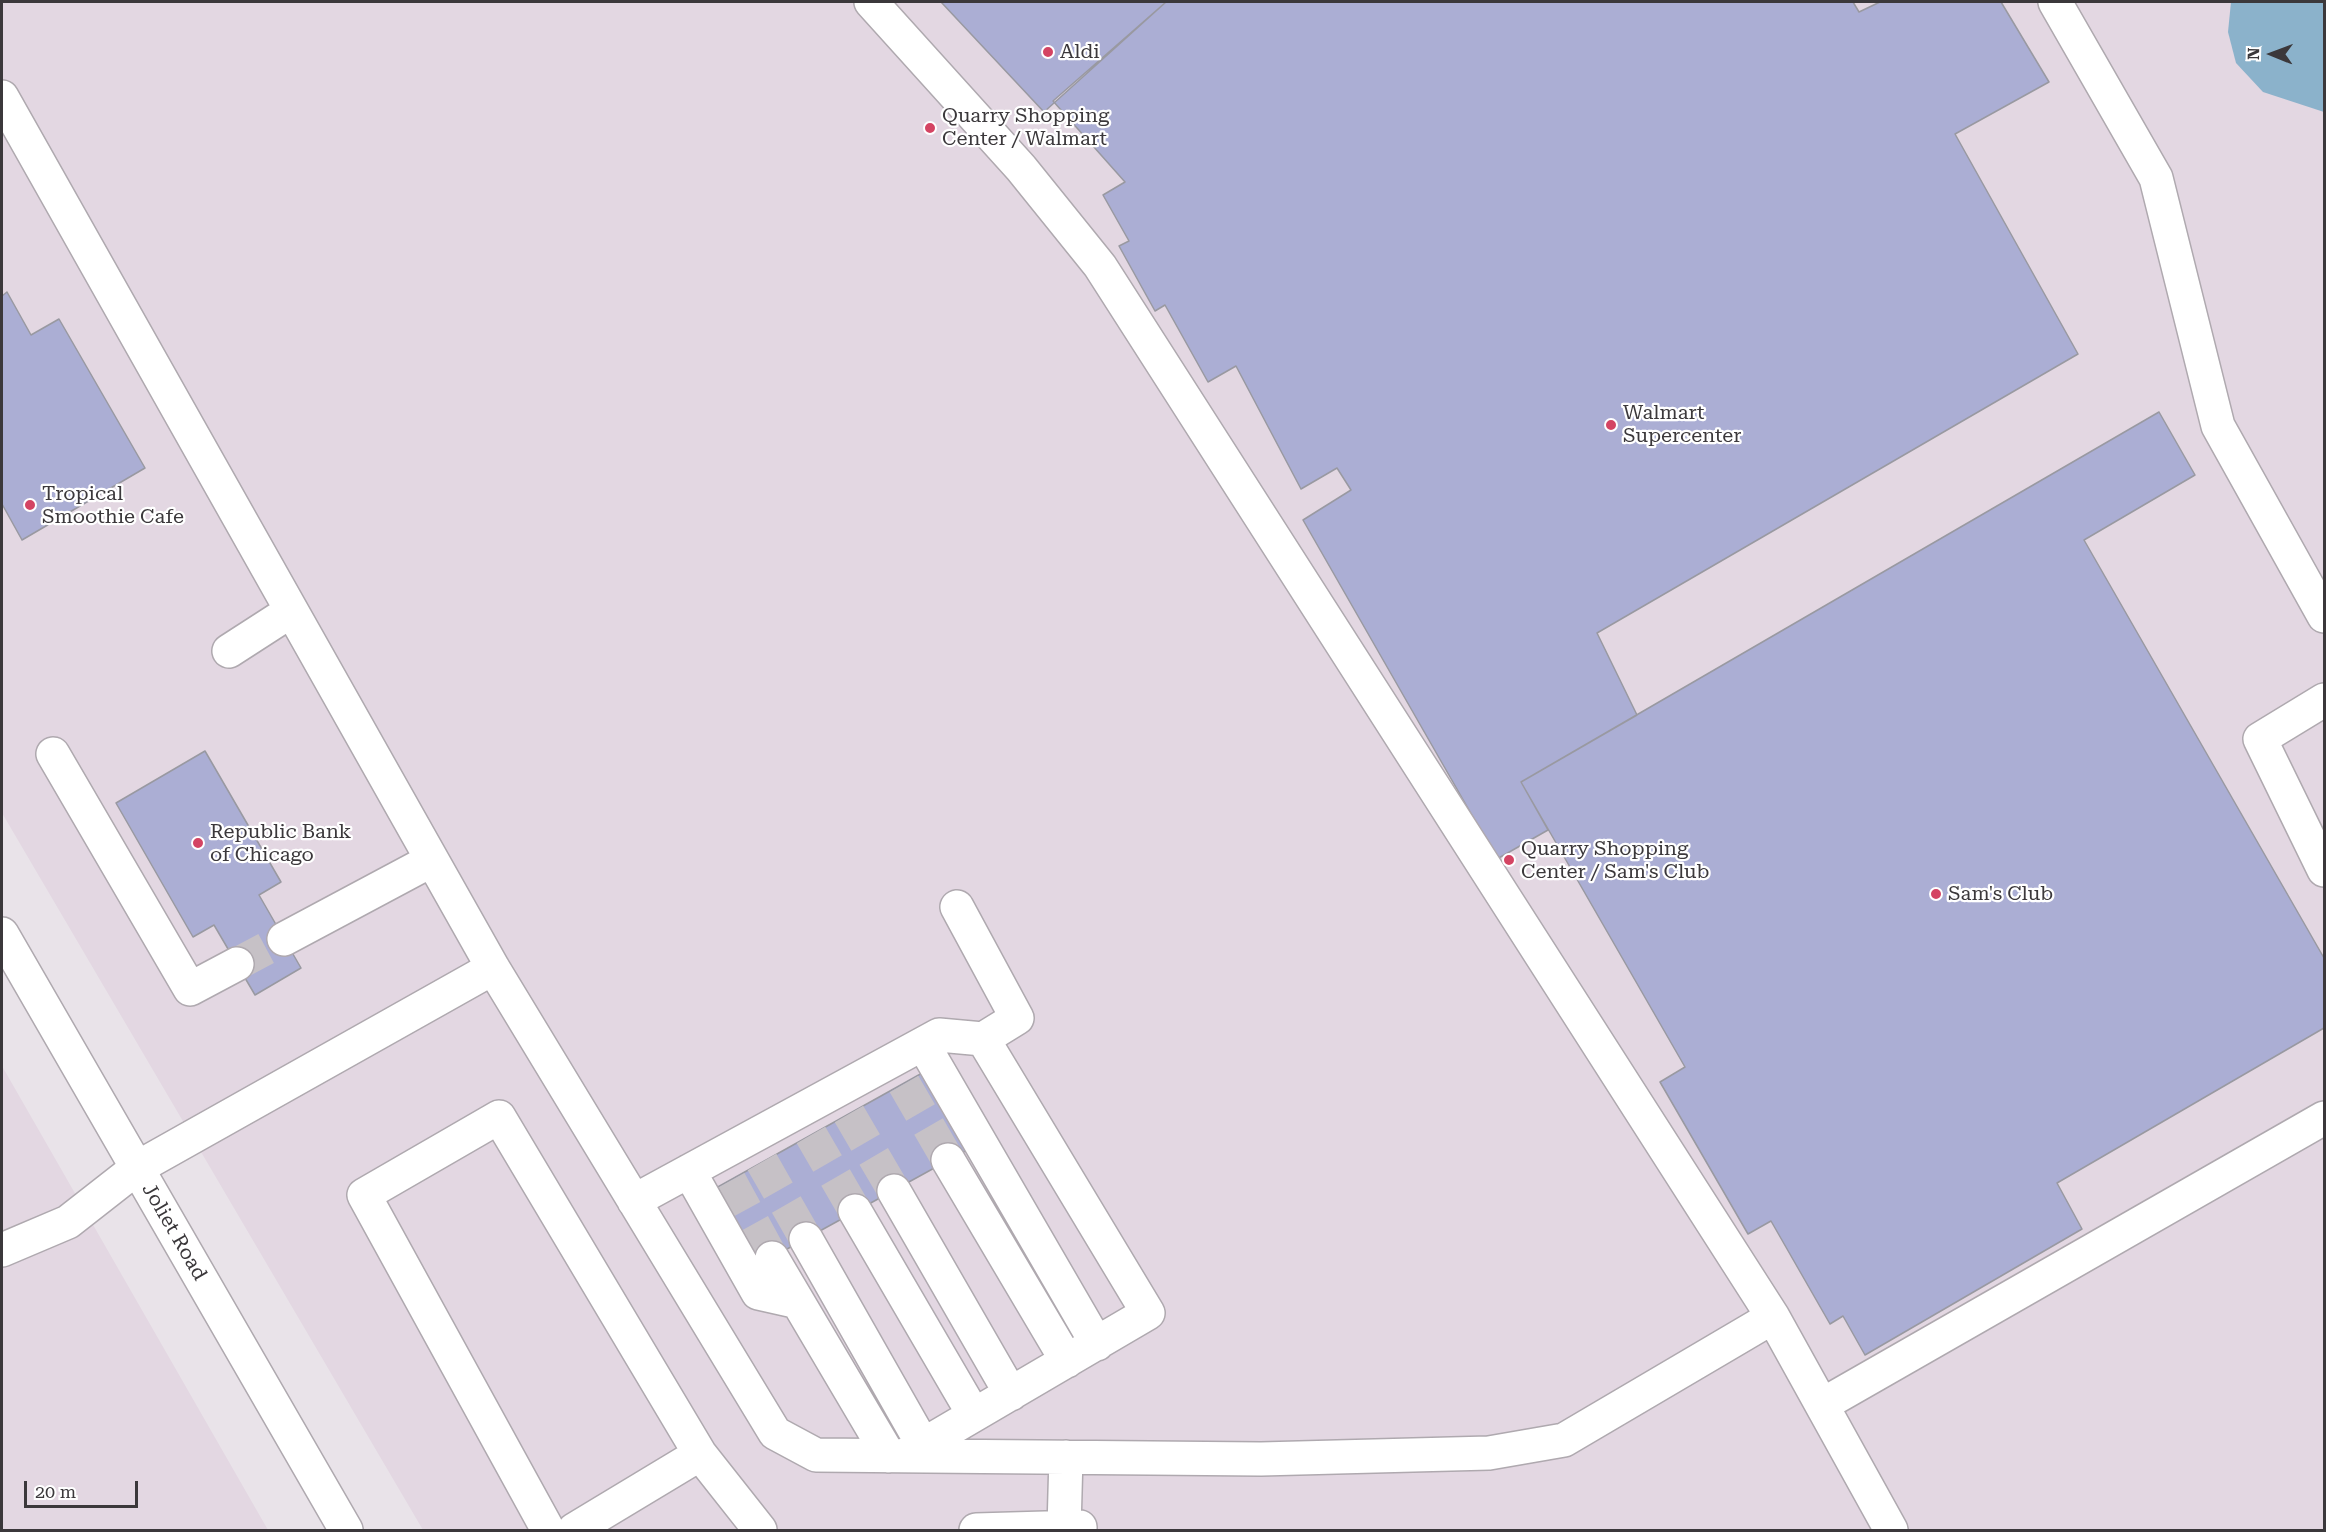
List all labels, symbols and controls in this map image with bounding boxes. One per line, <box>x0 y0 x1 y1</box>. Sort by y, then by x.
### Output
north arrow <box>2242 24 2302 84</box>
place label: Aldi <box>1060 40 1100 64</box>
marker: Aldi <box>1041 45 1055 59</box>
text: N <box>2244 47 2263 60</box>
place label: Quarry Shopping Center / Walmart <box>942 104 1109 151</box>
marker: Quarry Shopping Center / Walmart <box>923 121 937 135</box>
place label: Walmart Supercenter <box>1623 401 1742 448</box>
marker: Walmart Supercenter <box>1604 418 1618 432</box>
place label: Tropical Smoothie Cafe <box>42 482 184 529</box>
marker: Tropical Smoothie Cafe <box>23 498 37 512</box>
place label: Republic Bank of Chicago <box>210 820 351 867</box>
marker: Republic Bank of Chicago <box>191 836 205 850</box>
place label: Quarry Shopping Center / Sam's Club <box>1521 837 1709 884</box>
marker: Quarry Shopping Center / Sam's Club <box>1502 853 1516 867</box>
place label: Sam's Club <box>1948 882 2053 906</box>
marker: Sam's Club <box>1929 887 1943 901</box>
street label: Joliet Road <box>136 1179 212 1285</box>
scale bar <box>27 1469 141 1507</box>
text: 20 m <box>35 1481 76 1502</box>

